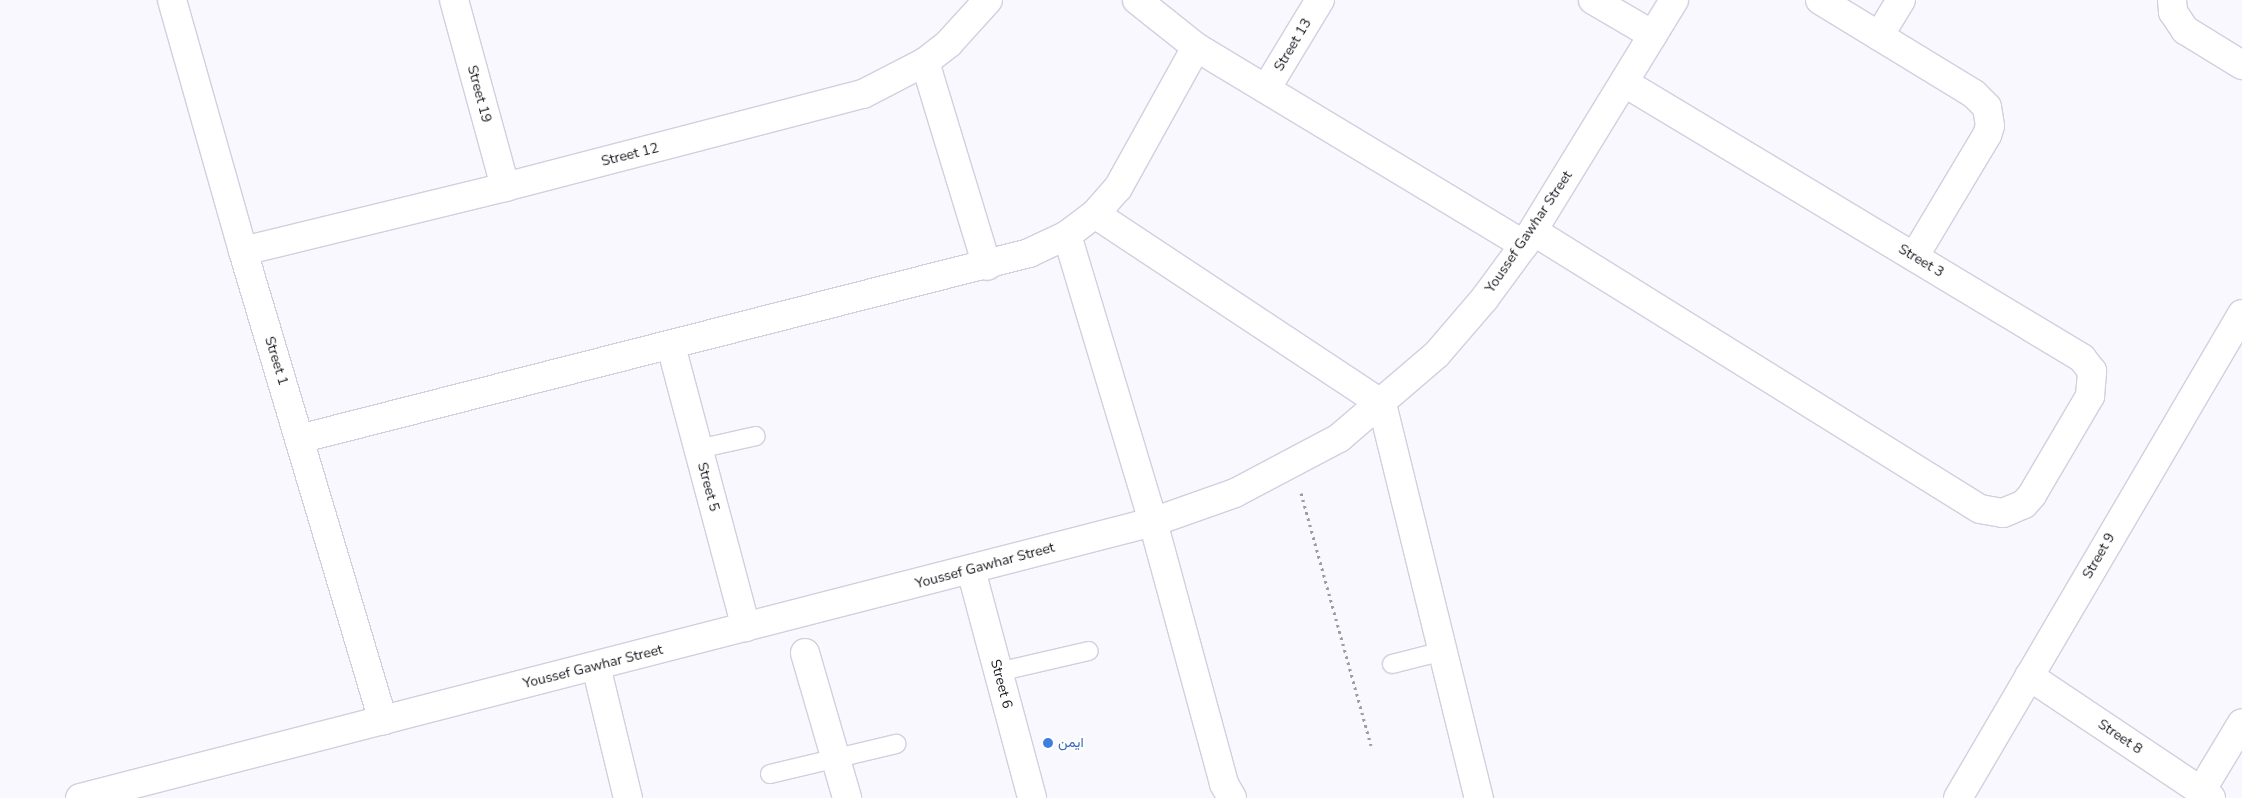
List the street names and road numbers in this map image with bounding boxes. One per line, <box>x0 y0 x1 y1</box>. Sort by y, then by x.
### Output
street label: Street 13 <box>1271 16 1315 74</box>
street label: Street 19 <box>463 64 495 124</box>
street label: Street 12 <box>600 140 660 170</box>
street label: Youssef Gawhar Street <box>1482 168 1576 296</box>
street label: Street 3 <box>1895 241 1947 281</box>
street label: Street 1 <box>261 335 291 387</box>
street label: Street 5 <box>693 461 723 513</box>
street label: Street 9 <box>2079 530 2119 582</box>
street label: Youssef Gawhar Street <box>914 539 1056 593</box>
street label: Youssef Gawhar Street <box>521 641 665 693</box>
street label: Street 6 <box>986 658 1016 710</box>
street label: Street 8 <box>2094 716 2146 758</box>

